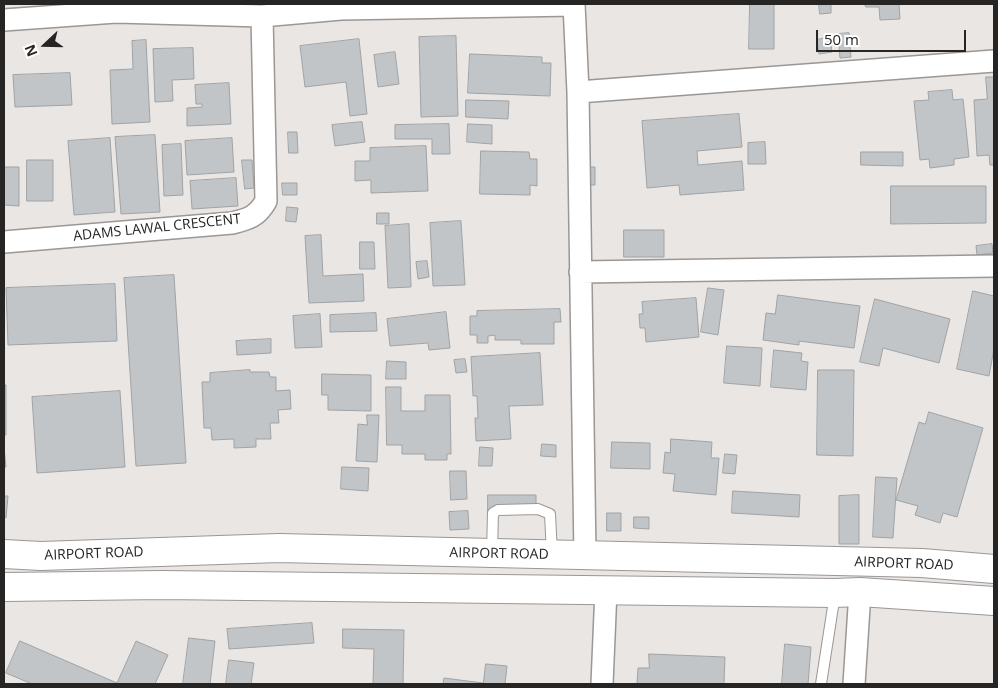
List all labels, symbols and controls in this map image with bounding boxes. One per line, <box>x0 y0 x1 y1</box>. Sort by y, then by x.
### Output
north arrow <box>20 20 70 70</box>
scale bar <box>818 20 968 52</box>
text: 50 m <box>824 29 859 49</box>
text: N <box>20 42 41 59</box>
street label: ADAMS LAWAL CRESCENT <box>72 211 242 245</box>
street label: AIRPORT ROAD <box>44 544 144 564</box>
street label: AIRPORT ROAD <box>449 545 549 563</box>
street label: AIRPORT ROAD <box>854 554 954 574</box>

